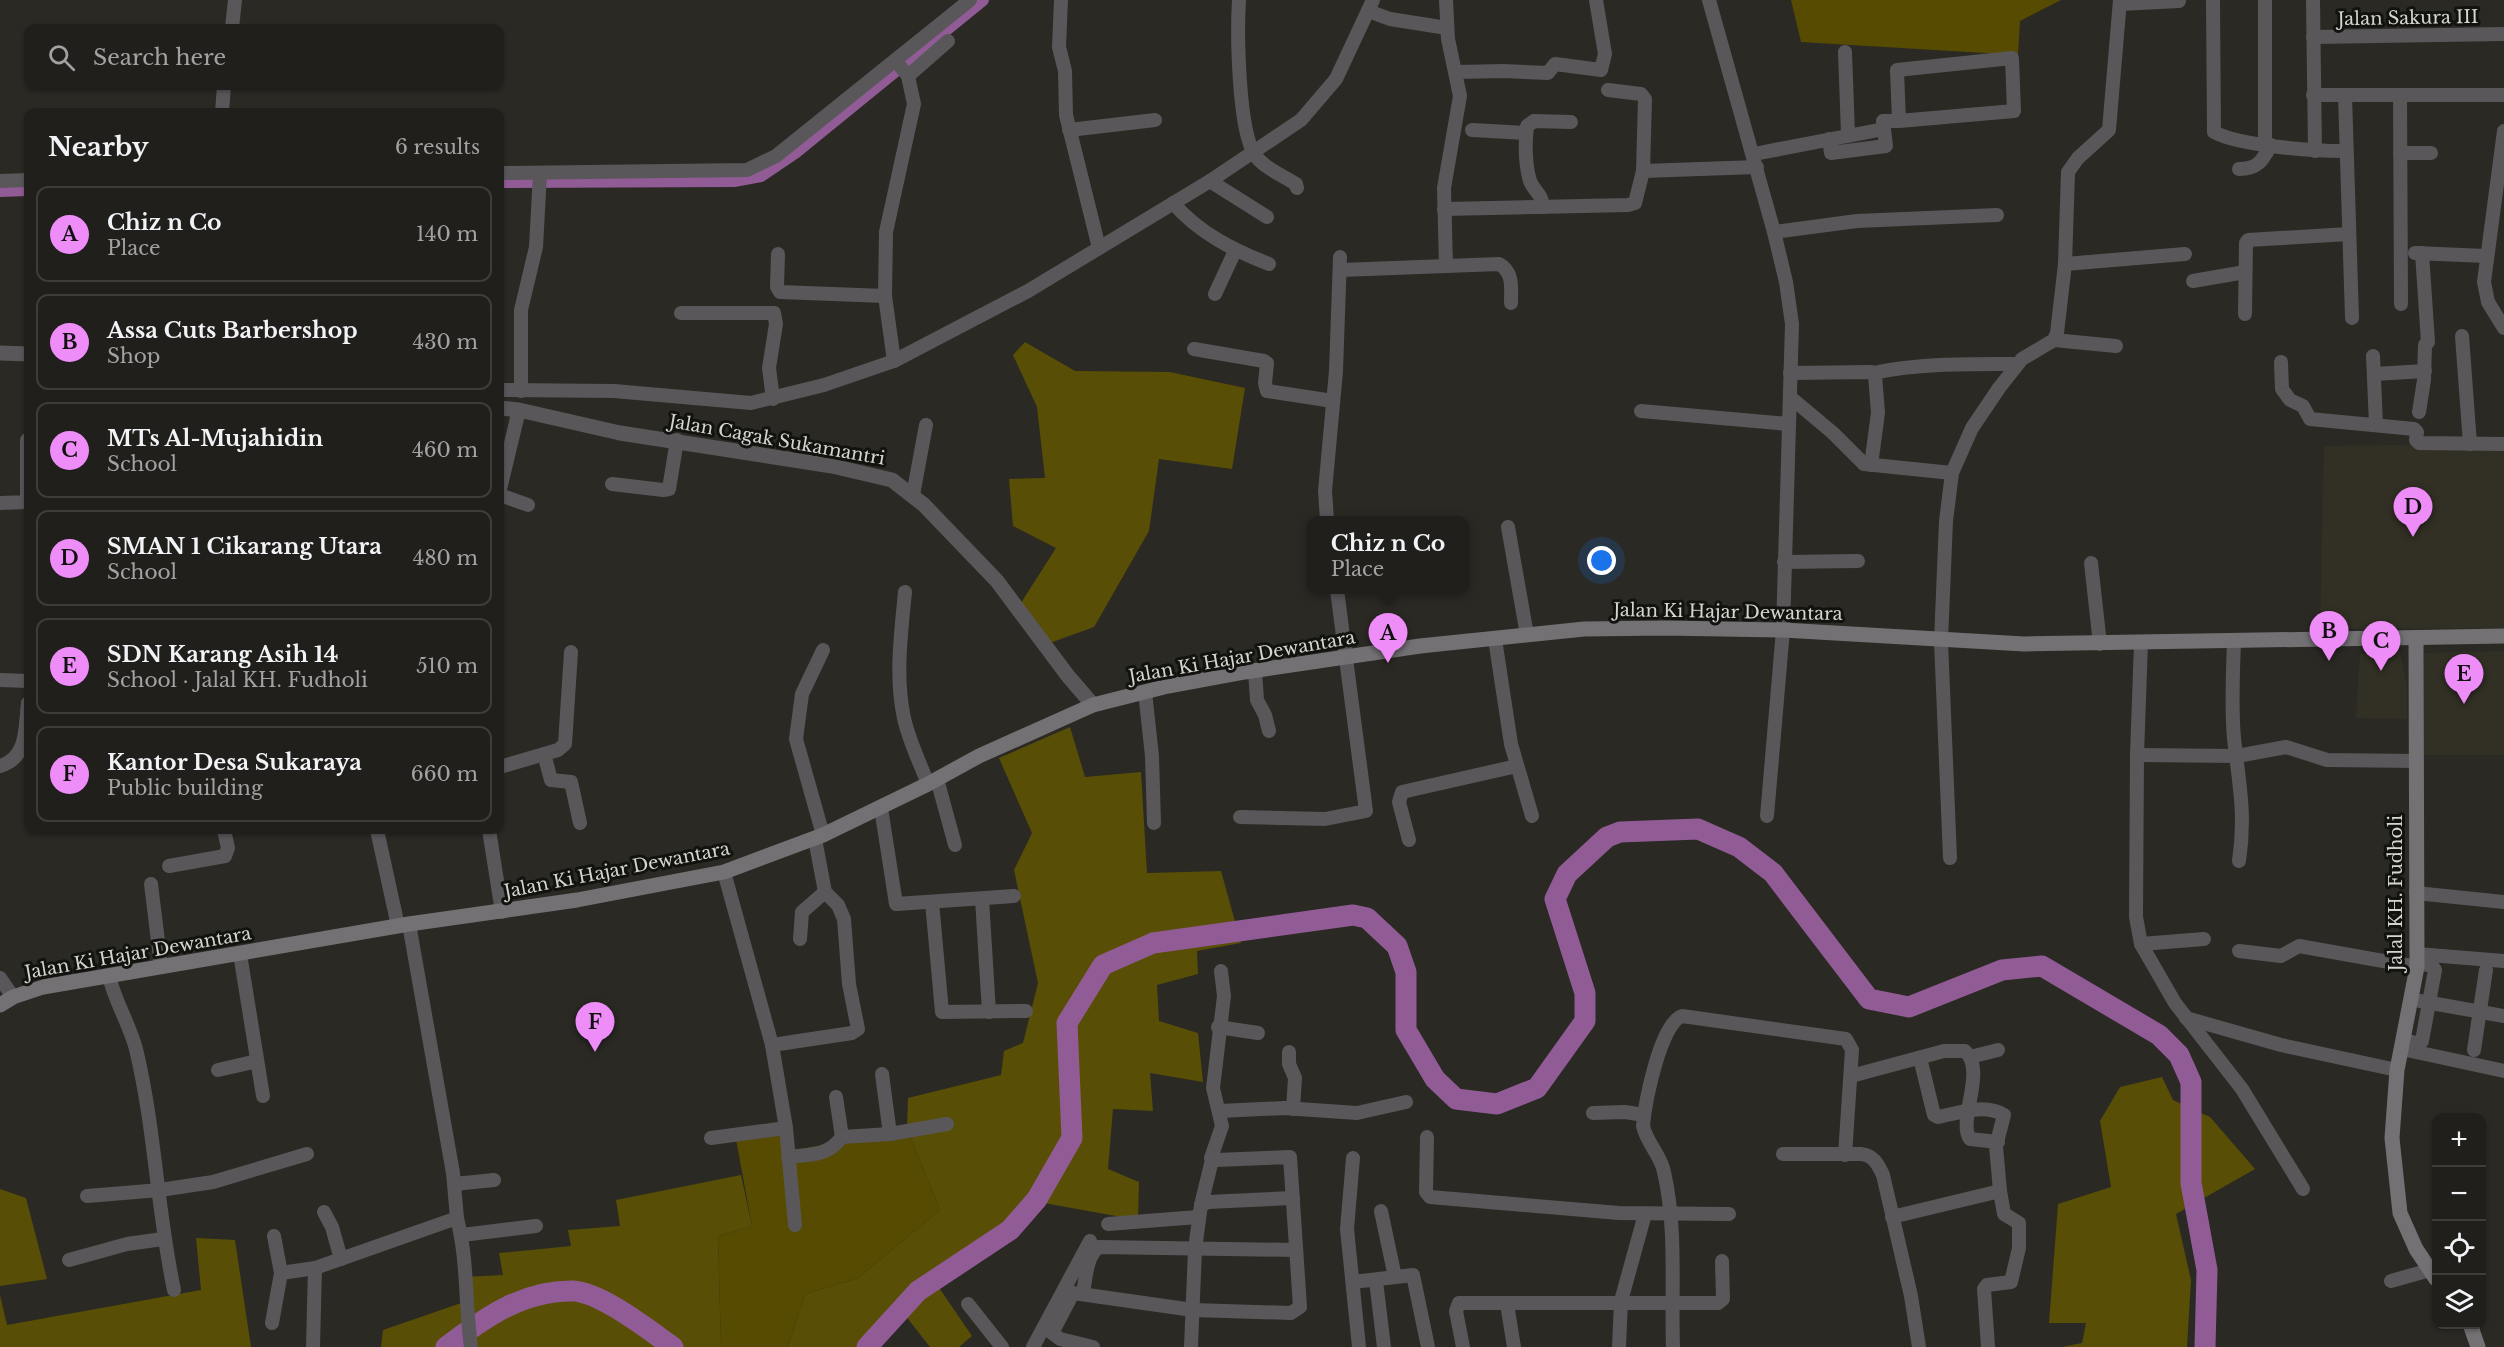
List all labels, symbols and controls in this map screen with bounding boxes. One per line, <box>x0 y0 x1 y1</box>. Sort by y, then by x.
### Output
street label: Jalan Sakura III <box>2336 6 2478 30</box>
search box <box>24 24 504 90</box>
icon: search <box>45 41 78 74</box>
text: Search here <box>93 44 226 71</box>
text: Nearby <box>48 131 149 163</box>
text: 6 results <box>395 135 480 159</box>
text: Chiz n Co <box>107 209 222 236</box>
text: A <box>61 222 78 246</box>
text: 140 m <box>416 222 478 246</box>
text: Place <box>107 236 161 260</box>
text: Assa Cuts Barbershop <box>107 317 358 344</box>
text: B <box>62 330 77 354</box>
text: 430 m <box>413 330 478 354</box>
text: Shop <box>107 344 160 368</box>
street label: Jalan Cagak Sukamantri <box>665 410 887 470</box>
text: MTs Al-Mujahidin <box>107 425 323 452</box>
text: C <box>61 438 78 462</box>
text: 460 m <box>412 438 478 462</box>
text: School <box>107 452 177 476</box>
pin: D <box>2394 488 2432 537</box>
popup <box>1307 516 1469 594</box>
text: Chiz n Co <box>1331 530 1445 557</box>
text: SMAN 1 Cikarang Utara <box>107 533 382 560</box>
text: D <box>60 546 79 570</box>
text: 480 m <box>413 546 478 570</box>
your location <box>1587 546 1616 575</box>
text: Place <box>1331 557 1384 581</box>
text: School <box>107 560 177 584</box>
street label: Jalan Ki Hajar Dewantara <box>1611 599 1843 625</box>
pin: B <box>2310 612 2348 661</box>
pin: A <box>1368 614 1408 663</box>
pin: C <box>2362 622 2400 671</box>
street label: Jalan Ki Hajar Dewantara <box>1125 626 1357 688</box>
text: SDN Karang Asih 14 <box>107 641 338 668</box>
text: E <box>62 654 77 678</box>
text: 510 m <box>416 654 478 678</box>
pin: E <box>2444 654 2484 704</box>
text: School · Jalal KH. Fudholi <box>107 668 368 692</box>
text: Kantor Desa Sukaraya <box>107 749 362 776</box>
text: F <box>63 762 76 786</box>
text: 660 m <box>411 762 478 786</box>
text: Public building <box>107 776 263 800</box>
street label: Jalal KH. Fudholi <box>2385 815 2407 973</box>
street label: Jalan Ki Hajar Dewantara <box>500 837 732 903</box>
street label: Jalan Ki Hajar Dewantara <box>21 922 253 984</box>
pin: F <box>576 1002 614 1052</box>
map controls <box>2432 1113 2486 1329</box>
button: + <box>2432 1113 2486 1167</box>
button: − <box>2432 1167 2486 1221</box>
button: locate <box>2432 1221 2486 1275</box>
button: layers <box>2432 1275 2486 1329</box>

